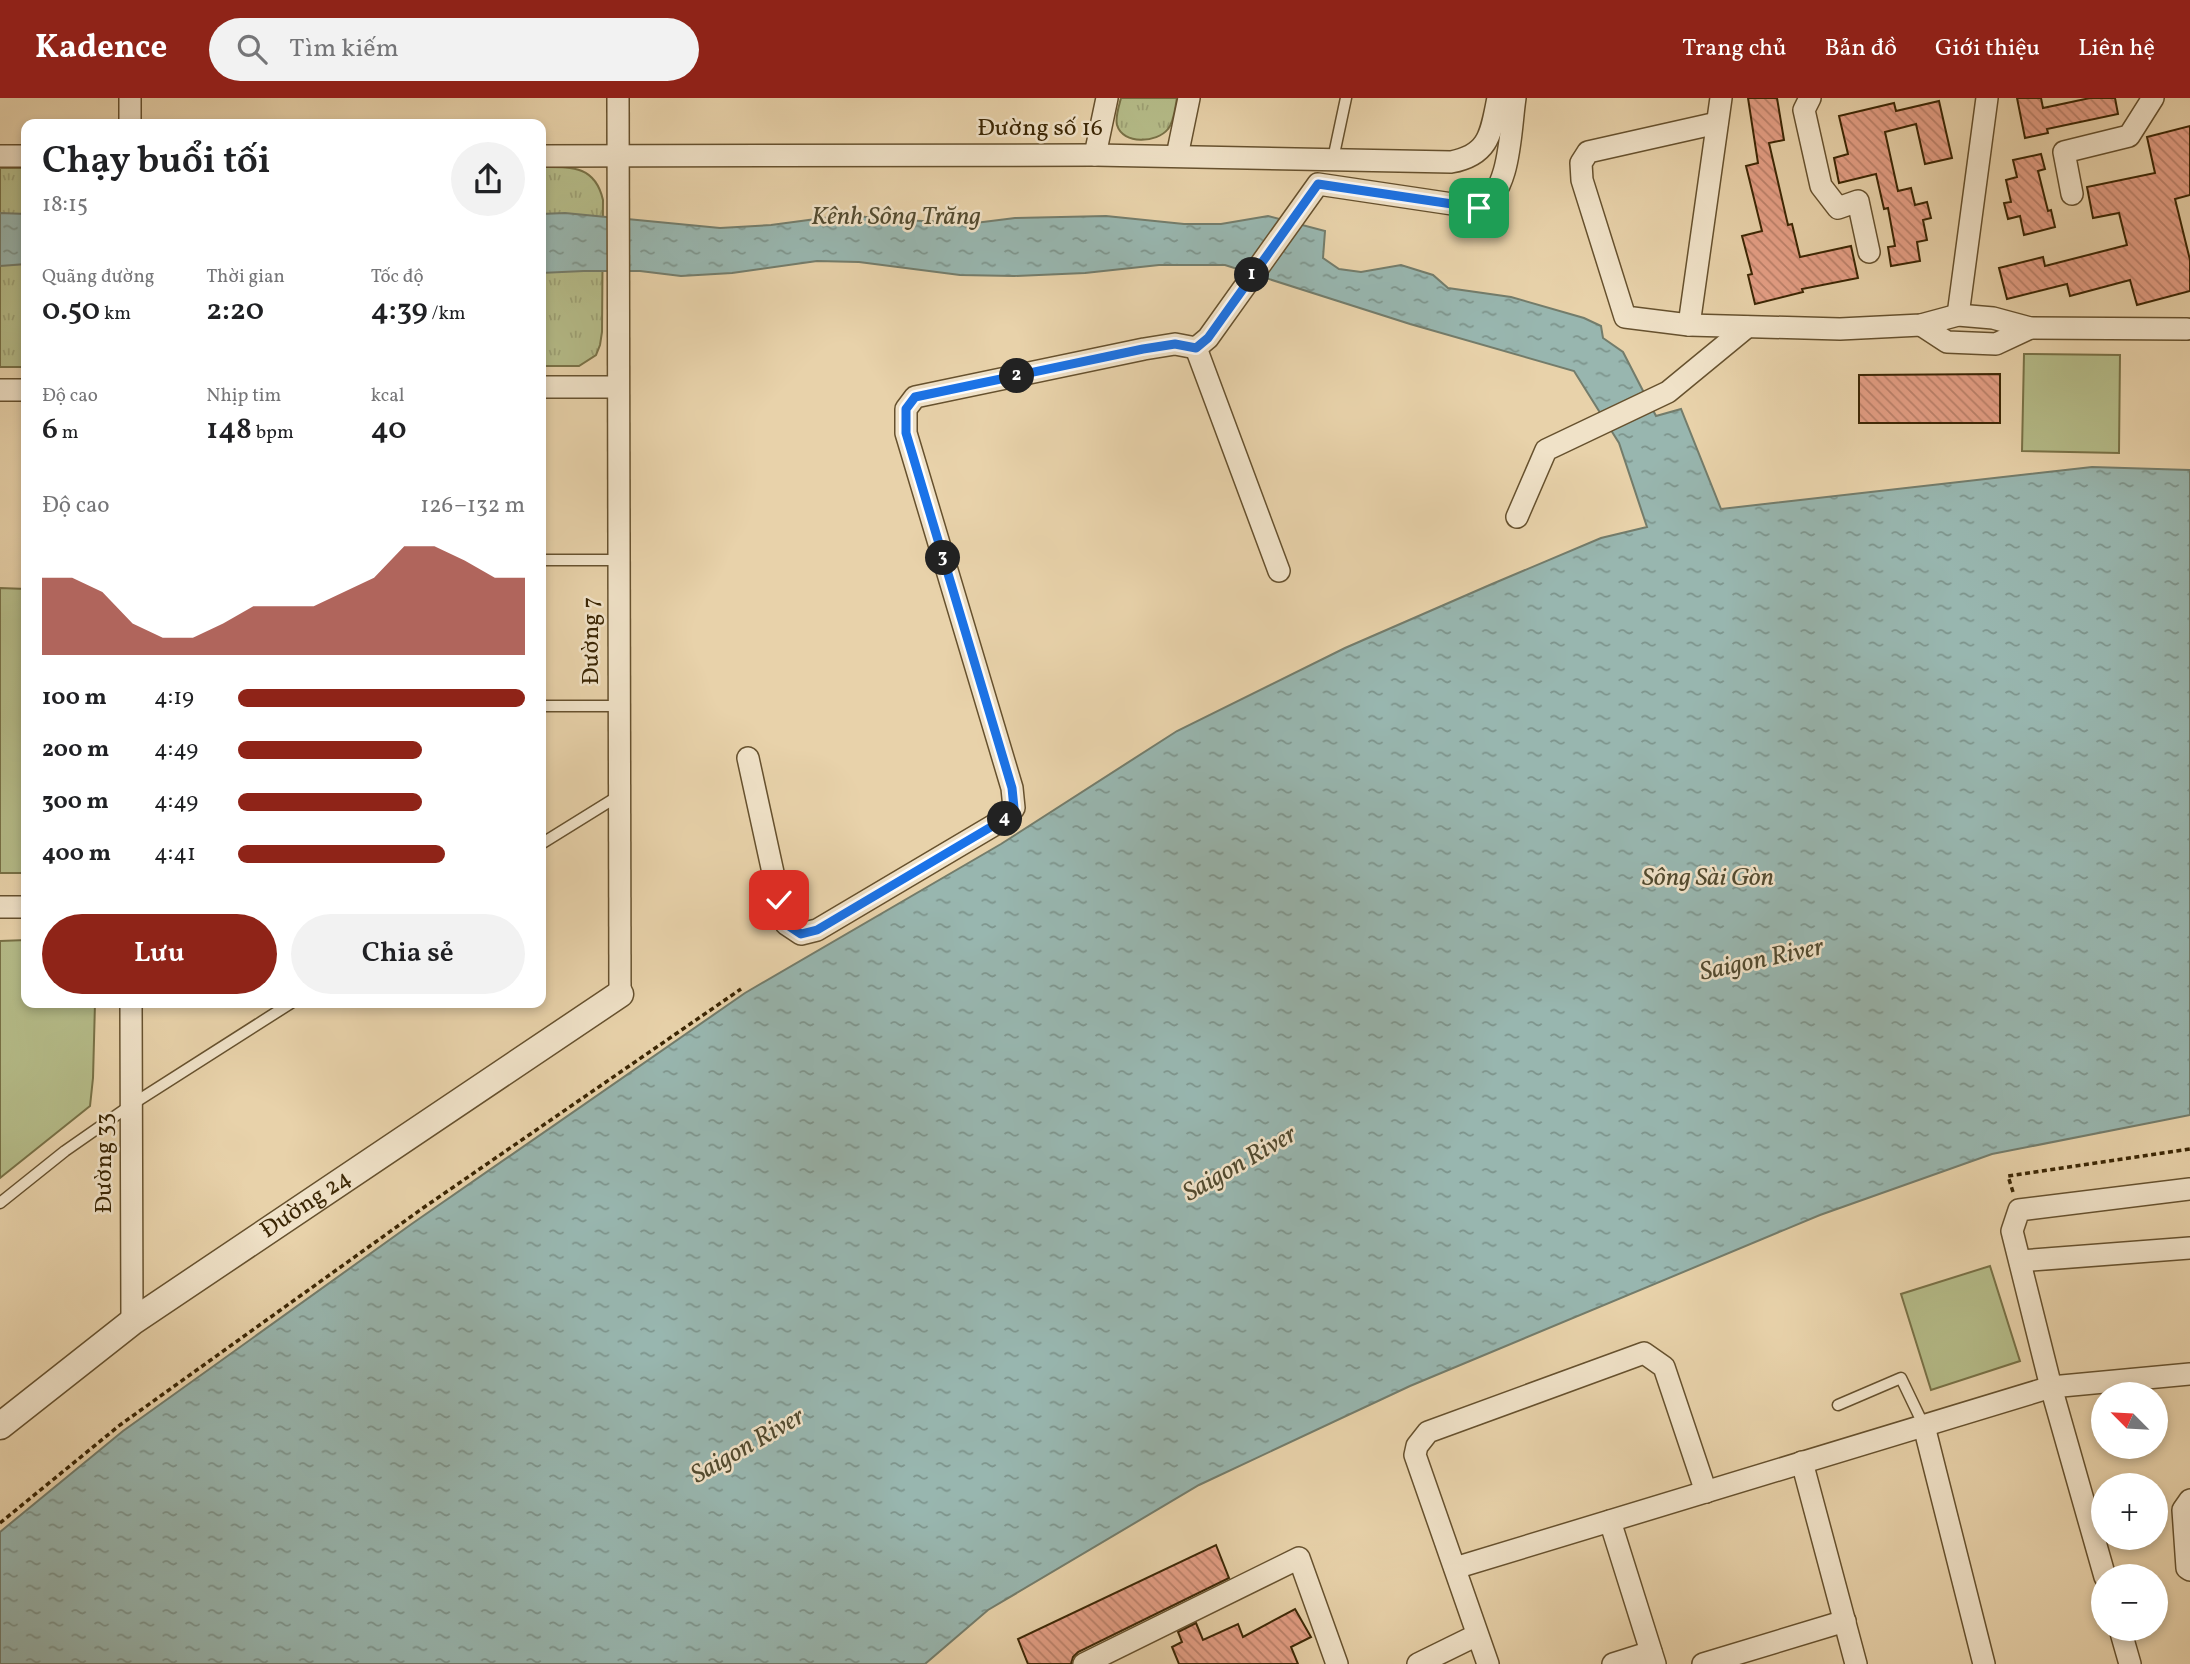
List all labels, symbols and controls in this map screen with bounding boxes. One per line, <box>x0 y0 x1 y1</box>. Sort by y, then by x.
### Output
search box <box>209 18 699 81</box>
text: Kadence <box>35 26 167 72</box>
icon: search <box>233 30 271 68</box>
text: Tìm kiếm <box>289 31 399 67</box>
text: Trang chủ <box>1682 32 1787 66</box>
text: Bản đồ <box>1825 32 1897 66</box>
text: Giới thiệu <box>1935 32 2040 66</box>
text: Liên hệ <box>2078 32 2155 66</box>
street label: Đường số 16 <box>977 112 1103 146</box>
text: Chạy buổi tối <box>42 136 270 189</box>
button: share <box>451 142 525 216</box>
pin <box>1449 178 1509 238</box>
text: 18:15 <box>42 189 88 221</box>
icon: arrive <box>1460 189 1498 227</box>
water label: Kênh Sông Trăng <box>811 199 981 235</box>
pin: 1 <box>1234 258 1270 292</box>
text: 1 <box>1248 261 1255 287</box>
text: Quãng đường <box>42 264 154 290</box>
text: Thời gian <box>206 264 285 290</box>
text: Tốc độ <box>371 264 424 290</box>
text: 0.50 <box>42 290 100 332</box>
text: 2:20 <box>206 290 264 332</box>
text: 4:39 <box>371 290 428 332</box>
text: km <box>100 301 131 327</box>
text: /km <box>428 301 466 327</box>
pin: 2 <box>1000 358 1034 394</box>
text: 2 <box>1012 362 1021 388</box>
text: Độ cao <box>42 383 98 409</box>
text: Nhịp tim <box>206 383 281 409</box>
text: kcal <box>371 383 404 409</box>
text: 6 <box>42 409 58 451</box>
text: 148 <box>206 409 252 451</box>
text: 40 <box>371 409 406 451</box>
text: m <box>58 420 79 446</box>
text: bpm <box>252 420 294 446</box>
text: Độ cao <box>42 490 110 522</box>
text: 126–132 m <box>420 490 525 522</box>
pin: 3 <box>926 540 960 575</box>
text: 3 <box>938 544 947 570</box>
street label: Đường 7 <box>575 597 609 685</box>
text: 100 m <box>42 682 107 714</box>
text: 4:19 <box>154 682 194 714</box>
text: 200 m <box>42 734 109 766</box>
text: 4:49 <box>154 734 198 766</box>
text: 300 m <box>42 786 109 818</box>
text: 4:49 <box>154 786 198 818</box>
pin: 4 <box>988 802 1023 836</box>
text: 4 <box>999 805 1010 831</box>
text: 400 m <box>42 838 111 870</box>
text: 4:41 <box>154 838 196 870</box>
water label: Sông Sài Gòn <box>1642 860 1774 896</box>
pin <box>749 870 809 930</box>
icon: check <box>760 881 798 919</box>
button: Lưu <box>42 914 277 994</box>
button: Chia sẻ <box>291 914 525 994</box>
water label: Saigon River <box>1697 929 1828 991</box>
street label: Đường 33 <box>88 1113 122 1213</box>
water label: Saigon River <box>1176 1117 1304 1211</box>
street label: Đường 24 <box>254 1162 358 1248</box>
north arrow <box>2091 1382 2168 1460</box>
map controls <box>2091 1382 2168 1641</box>
water label: Saigon River <box>684 1399 812 1493</box>
button: + <box>2091 1473 2168 1550</box>
button: − <box>2091 1564 2168 1641</box>

